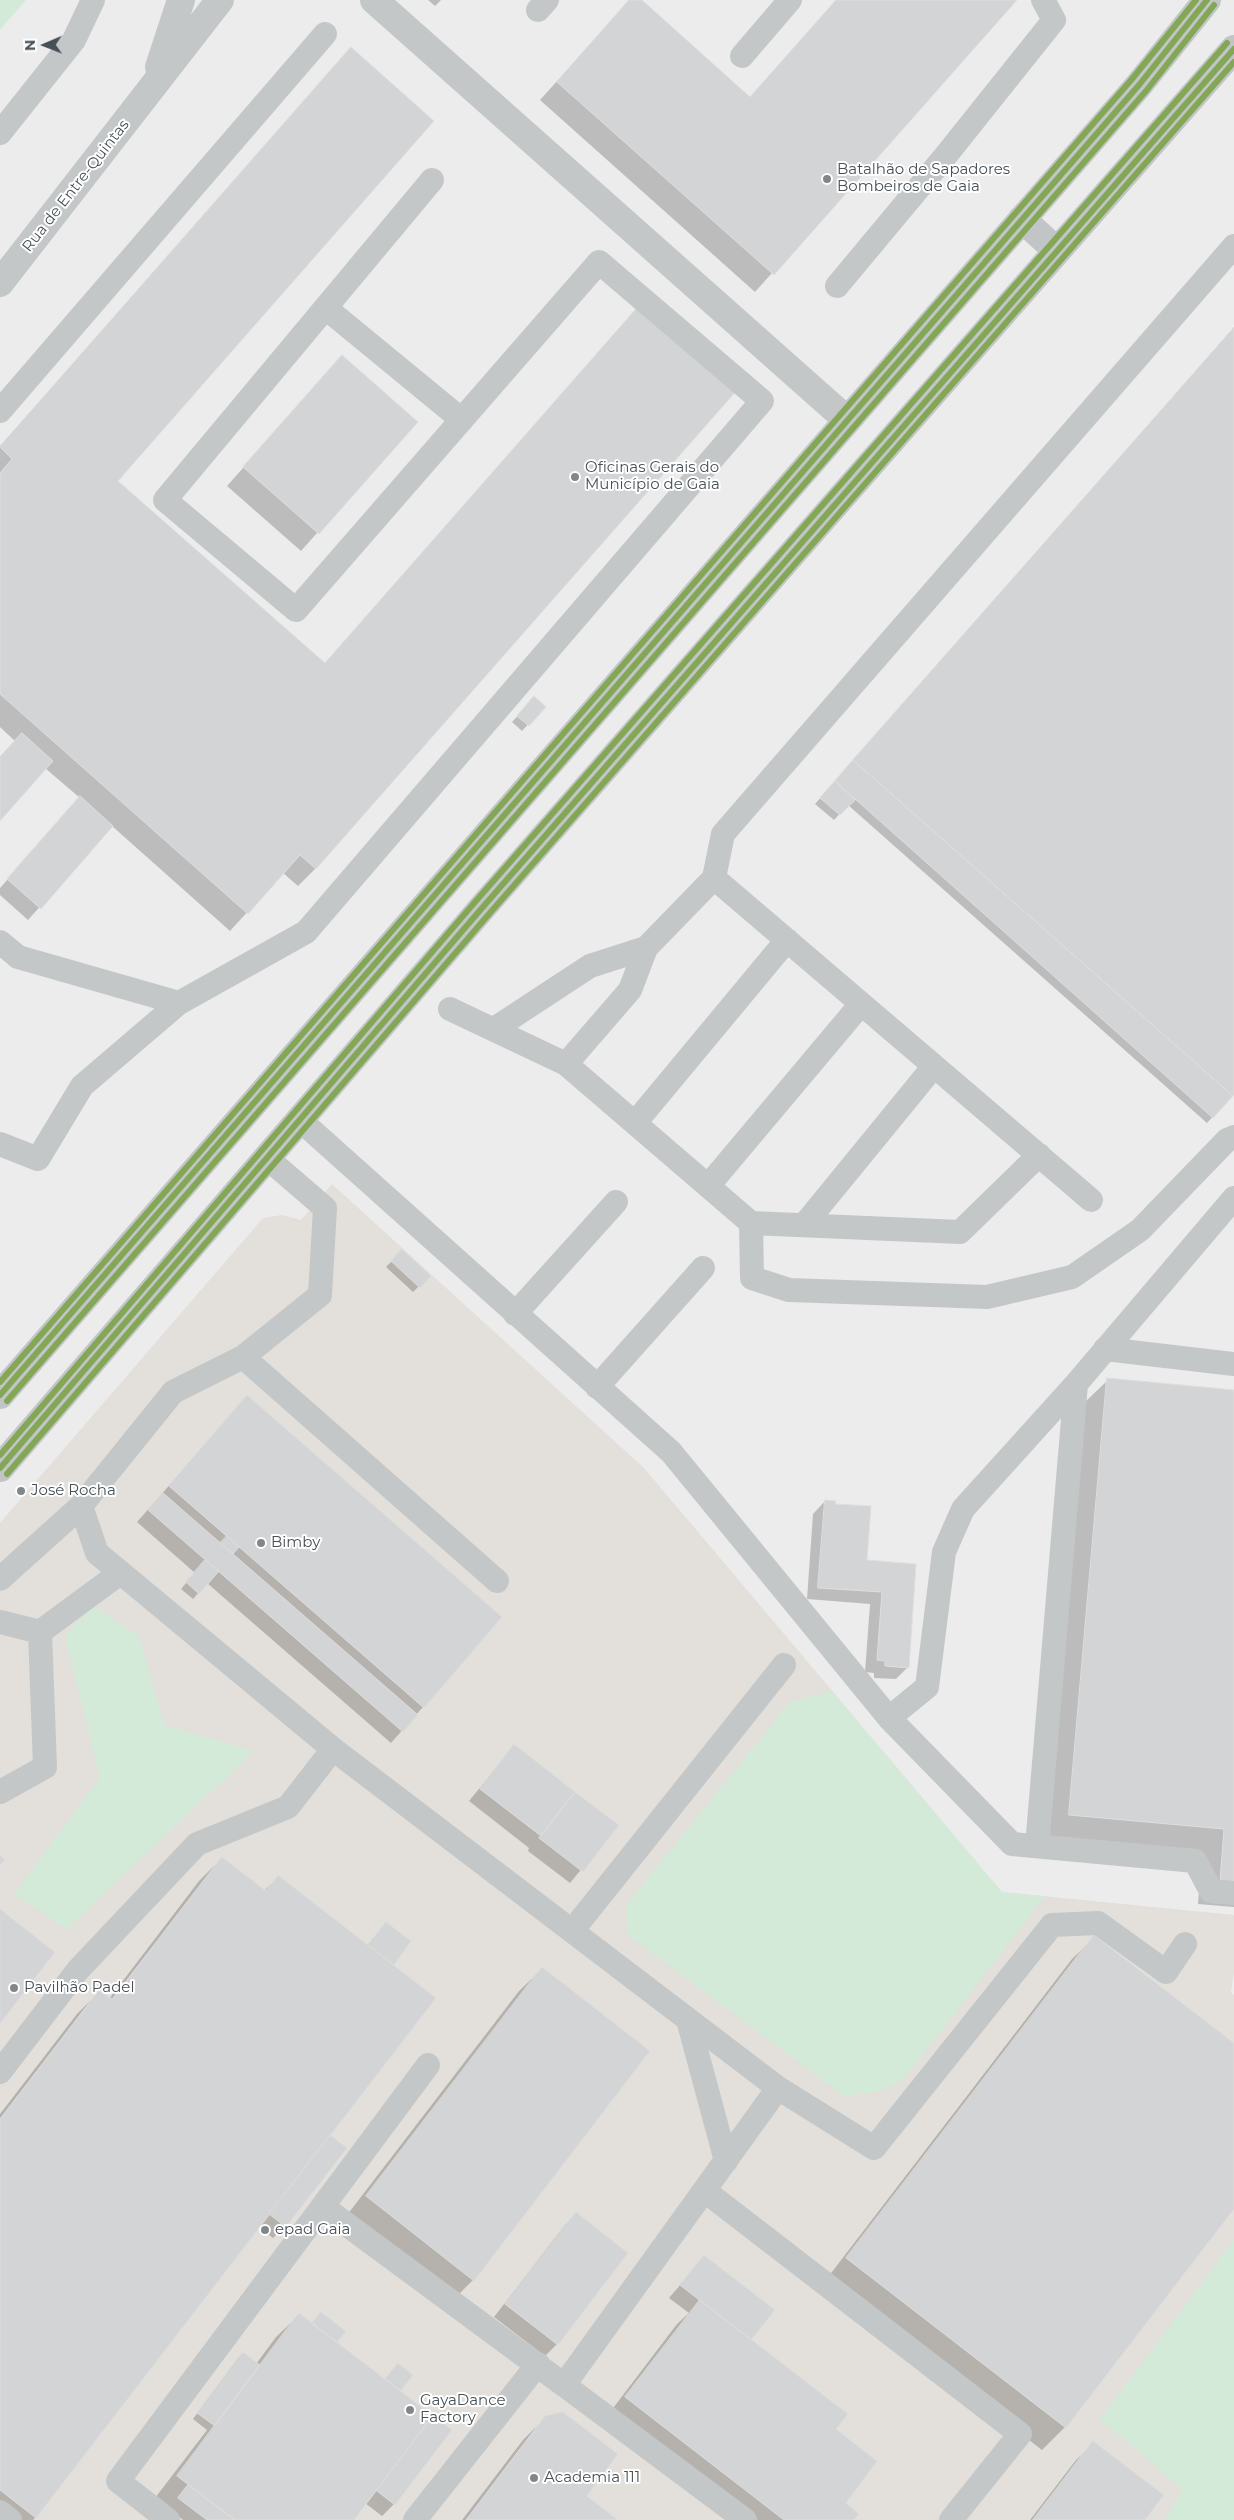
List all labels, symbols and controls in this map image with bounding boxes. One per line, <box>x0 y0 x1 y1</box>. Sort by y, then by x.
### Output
north arrow <box>20 20 70 70</box>
text: N <box>21 39 39 51</box>
street label: Rua de Entre-Quintas <box>19 116 133 256</box>
place label: Batalhão de Sapadores Bombeiros de Gaia <box>837 161 1010 196</box>
marker: Batalhão de Sapadores Bombeiros de Gaia <box>821 173 833 185</box>
place label: Oficinas Gerais do Município de Gaia <box>585 459 720 494</box>
marker: Oficinas Gerais do Município de Gaia <box>569 471 581 483</box>
place label: José Rocha <box>31 1482 116 1500</box>
marker: José Rocha <box>15 1485 27 1497</box>
place label: Bimby <box>271 1534 320 1552</box>
marker: Bimby <box>255 1537 267 1549</box>
place label: Pavilhão Padel <box>24 1979 134 1997</box>
marker: Pavilhão Padel <box>8 1982 20 1994</box>
place label: epad Gaia <box>275 2221 350 2239</box>
marker: epad Gaia <box>259 2224 271 2236</box>
place label: GayaDance Factory <box>420 2392 506 2427</box>
marker: GayaDance Factory <box>404 2404 416 2416</box>
place label: Academia 111 <box>544 2469 640 2487</box>
marker: Academia 111 <box>528 2472 540 2484</box>

